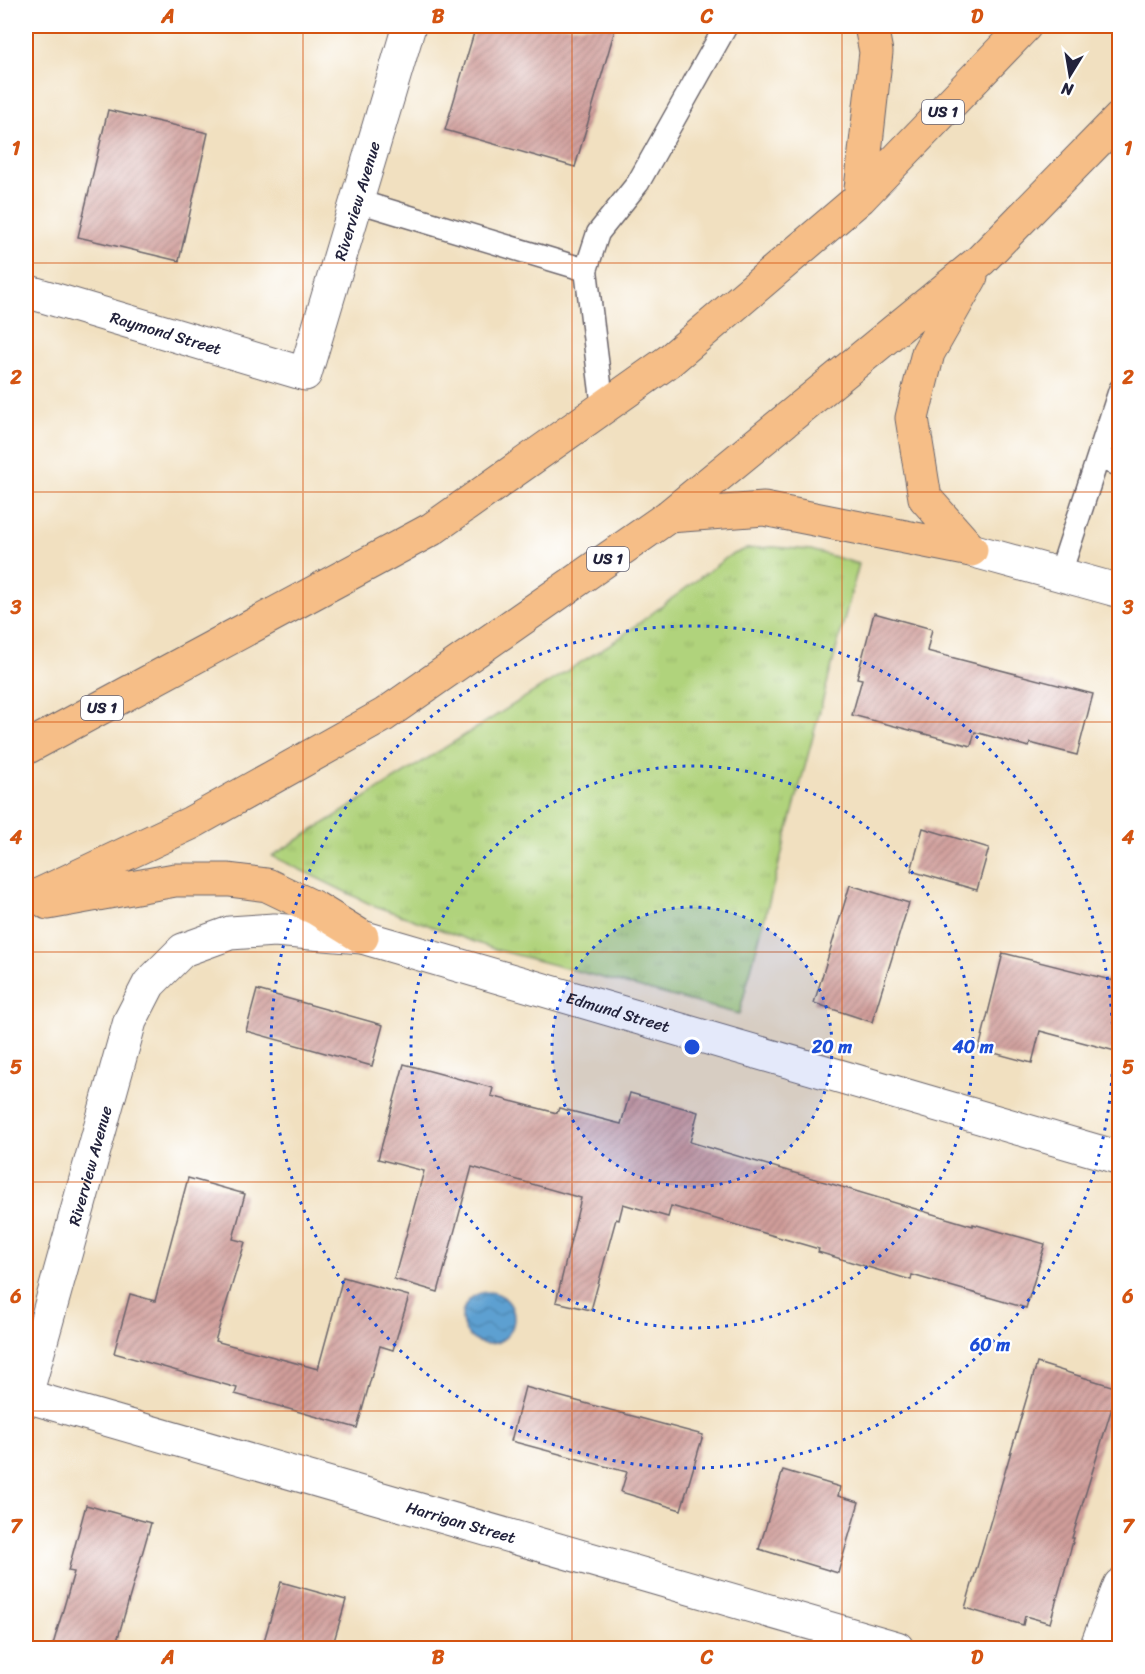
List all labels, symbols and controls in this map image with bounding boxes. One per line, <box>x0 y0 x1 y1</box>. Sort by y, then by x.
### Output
text: A <box>160 0 175 34</box>
text: B <box>432 0 445 34</box>
text: C <box>700 0 714 34</box>
text: D <box>971 0 984 34</box>
north arrow <box>1040 45 1100 105</box>
text: N <box>1058 74 1076 105</box>
road number: US 1 <box>922 100 964 124</box>
text: 1 <box>12 131 21 166</box>
text: 1 <box>1124 131 1133 166</box>
street label: Riverview Avenue <box>326 138 389 264</box>
street label: Raymond Street <box>107 303 225 363</box>
text: 2 <box>9 360 22 395</box>
text: 2 <box>1121 360 1134 395</box>
road number: US 1 <box>587 547 629 571</box>
text: 3 <box>10 590 22 625</box>
text: 3 <box>1122 590 1134 625</box>
road number: US 1 <box>81 696 123 720</box>
text: 4 <box>9 820 23 855</box>
text: 4 <box>1121 820 1135 855</box>
street label: Edmund Street <box>563 983 673 1041</box>
text: 20 m <box>811 1031 852 1063</box>
text: 40 m <box>951 1031 994 1063</box>
centre of rings <box>682 1037 702 1057</box>
text: 5 <box>10 1050 22 1085</box>
text: 5 <box>1122 1050 1134 1085</box>
street label: Riverview Avenue <box>60 1102 121 1229</box>
text: 6 <box>9 1279 22 1314</box>
text: 6 <box>1121 1279 1134 1314</box>
text: 60 m <box>969 1329 1010 1361</box>
street label: Harrigan Street <box>403 1493 519 1552</box>
text: 7 <box>10 1509 23 1544</box>
text: 7 <box>1122 1509 1135 1544</box>
text: A <box>160 1640 175 1674</box>
text: B <box>432 1640 445 1674</box>
text: C <box>700 1640 714 1674</box>
text: D <box>971 1640 984 1674</box>

